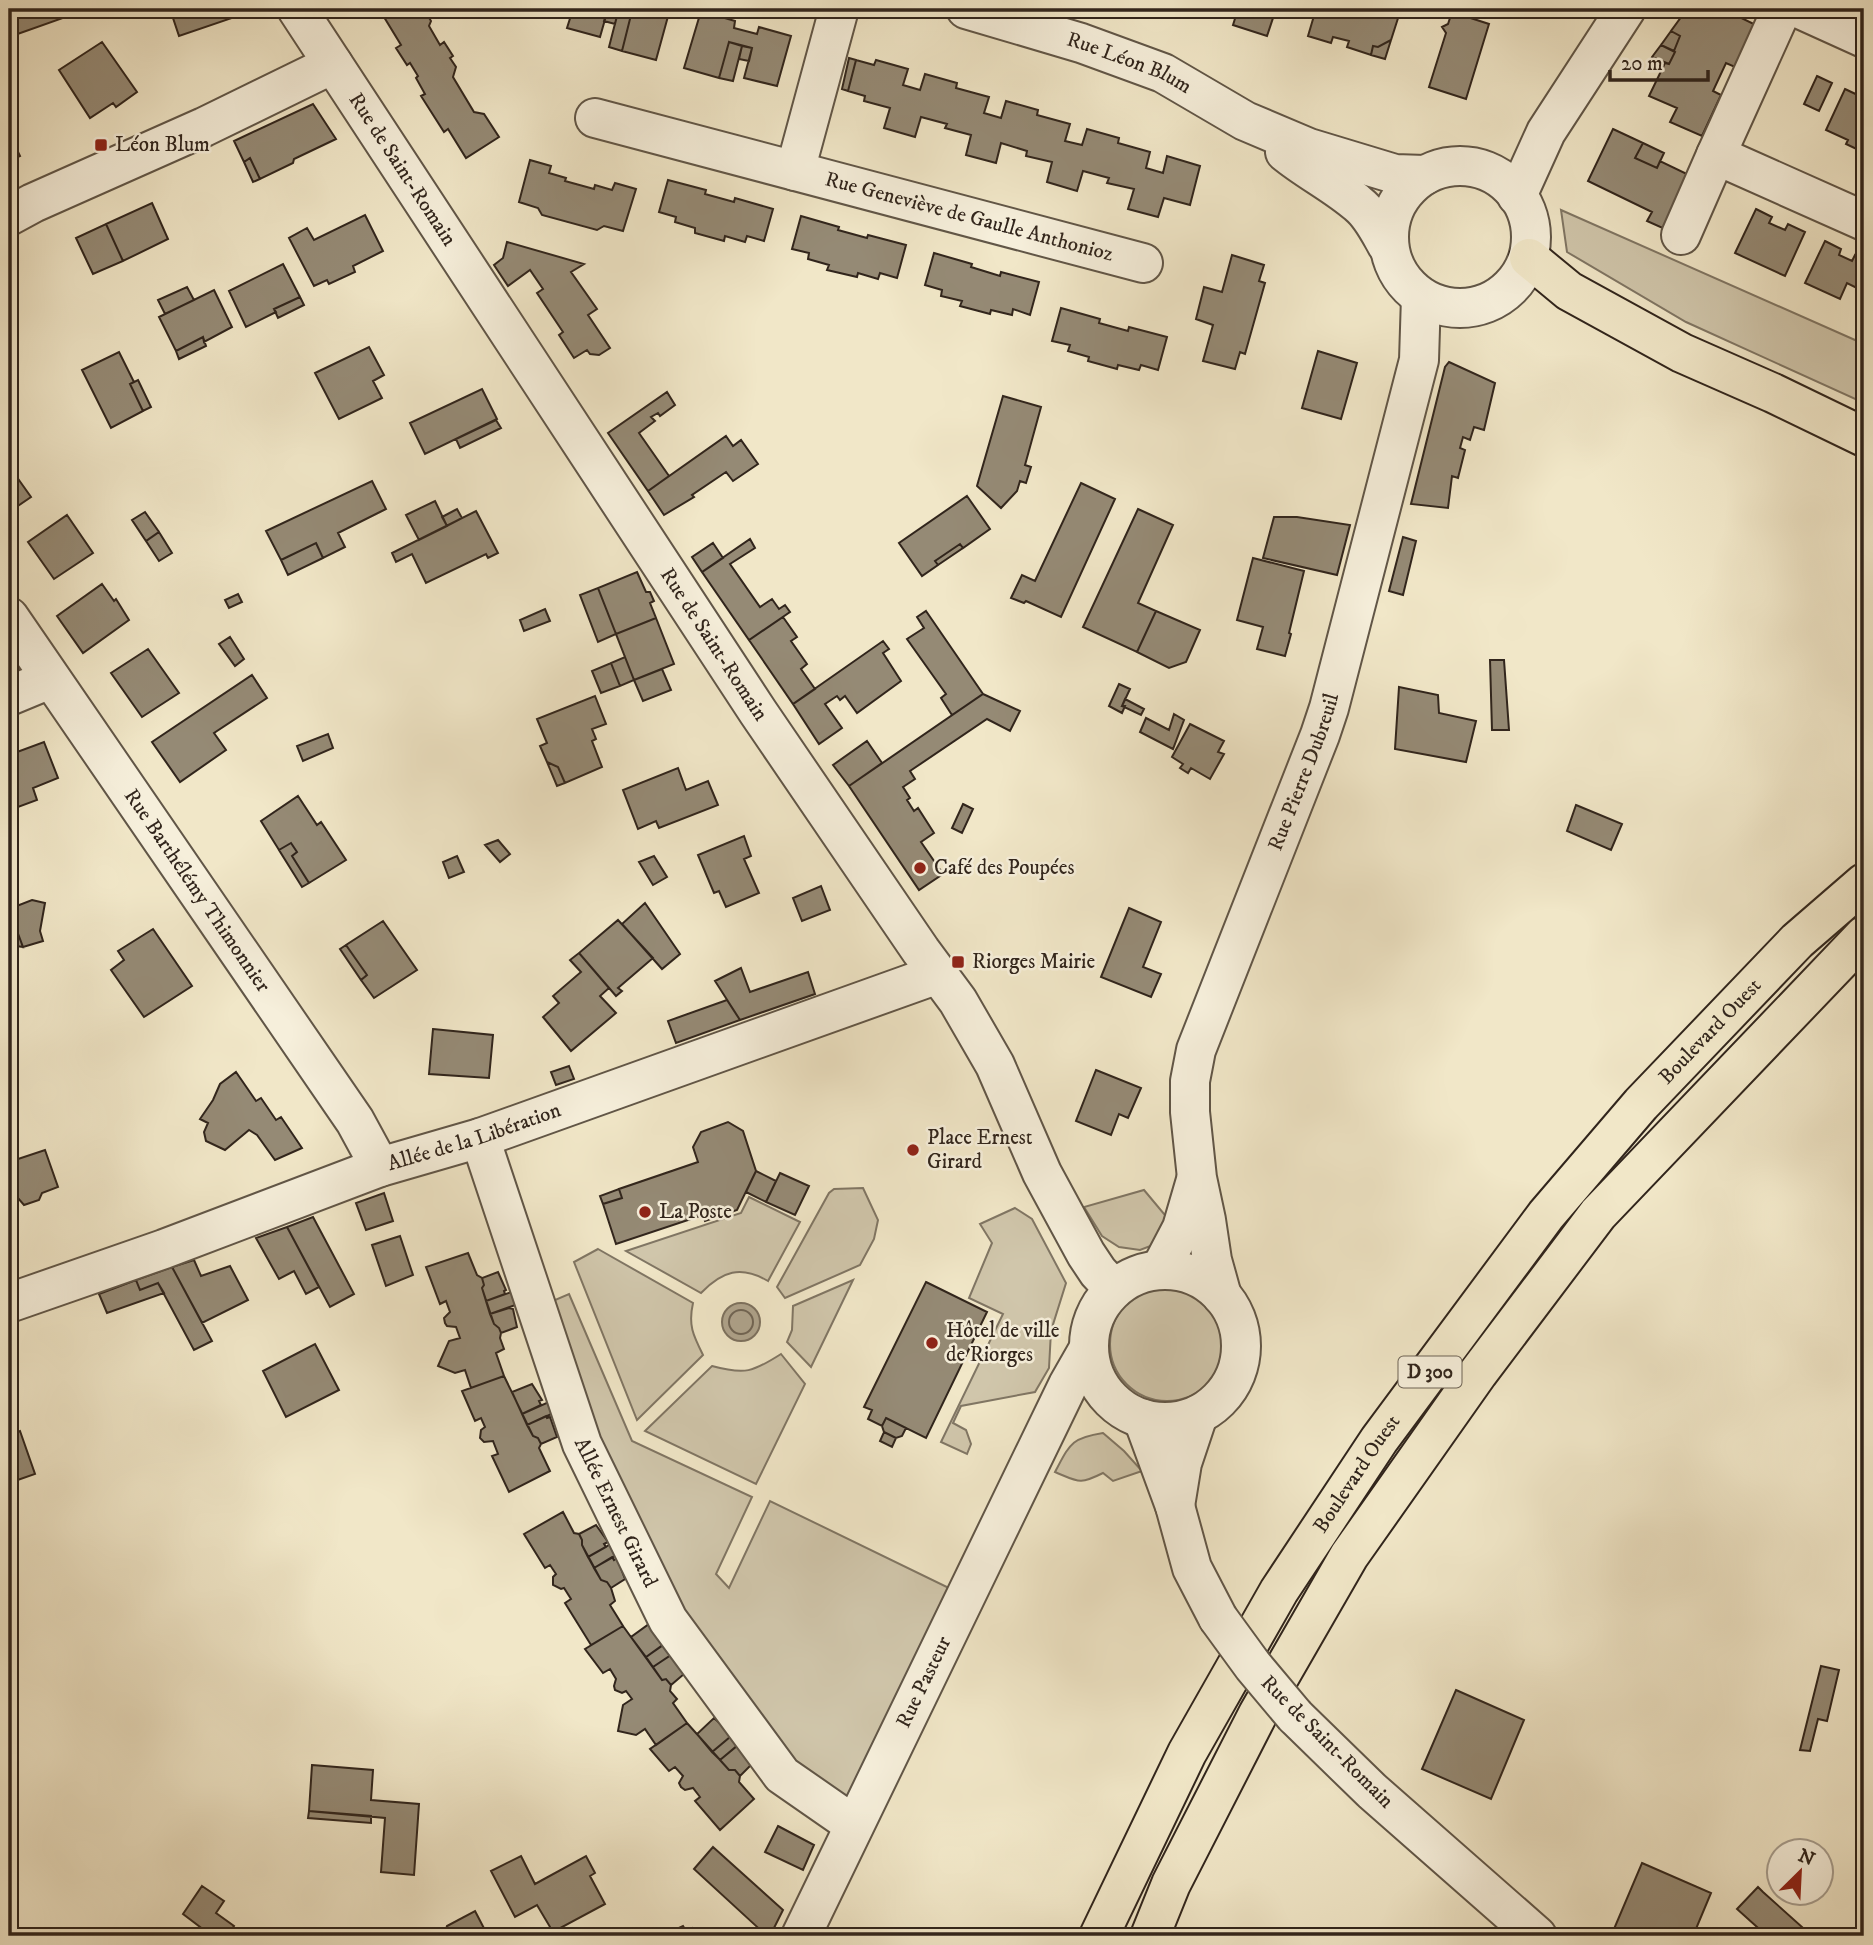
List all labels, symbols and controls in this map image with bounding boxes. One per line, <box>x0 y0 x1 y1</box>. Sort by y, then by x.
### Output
street label: Rue Léon Blum <box>1064 27 1196 100</box>
scale bar <box>1610 38 1708 82</box>
text: 20 m <box>1621 51 1663 77</box>
street label: Rue de Saint-Romain <box>343 88 462 251</box>
place label: Léon Blum <box>115 132 210 158</box>
marker: Léon Blum <box>93 137 109 153</box>
street label: Rue Geneviève de Gaulle Anthonioz <box>822 166 1116 268</box>
street label: Rue de Saint-Romain <box>654 563 773 726</box>
street label: Rue Pierre Dubreuil <box>1263 690 1345 855</box>
street label: Rue Barthélémy Thimonnier <box>118 784 276 998</box>
place label: Café des Poupées <box>934 855 1075 881</box>
marker: Café des Poupées <box>912 860 928 876</box>
place label: Riorges Mairie <box>972 949 1096 975</box>
marker: Riorges Mairie <box>950 954 966 970</box>
street label: Boulevard Ouest <box>1654 973 1767 1090</box>
street label: Allée de la Libération <box>385 1097 564 1177</box>
place label: Place Ernest Girard <box>927 1125 1033 1175</box>
marker: Place Ernest Girard <box>905 1142 921 1158</box>
place label: La Poste <box>659 1199 732 1225</box>
marker: La Poste <box>637 1204 653 1220</box>
place label: Hôtel de ville de Riorges <box>946 1318 1060 1368</box>
marker: Hôtel de ville de Riorges <box>924 1335 940 1351</box>
road number: D 300 <box>1398 1356 1462 1388</box>
street label: Boulevard Ouest <box>1308 1410 1406 1538</box>
street label: Allée Ernest Girard <box>568 1434 663 1592</box>
street label: Rue Pasteur <box>891 1632 957 1732</box>
street label: Rue de Saint-Romain <box>1255 1670 1399 1814</box>
north arrow <box>1764 1836 1834 1906</box>
text: N <box>1794 1844 1818 1872</box>

